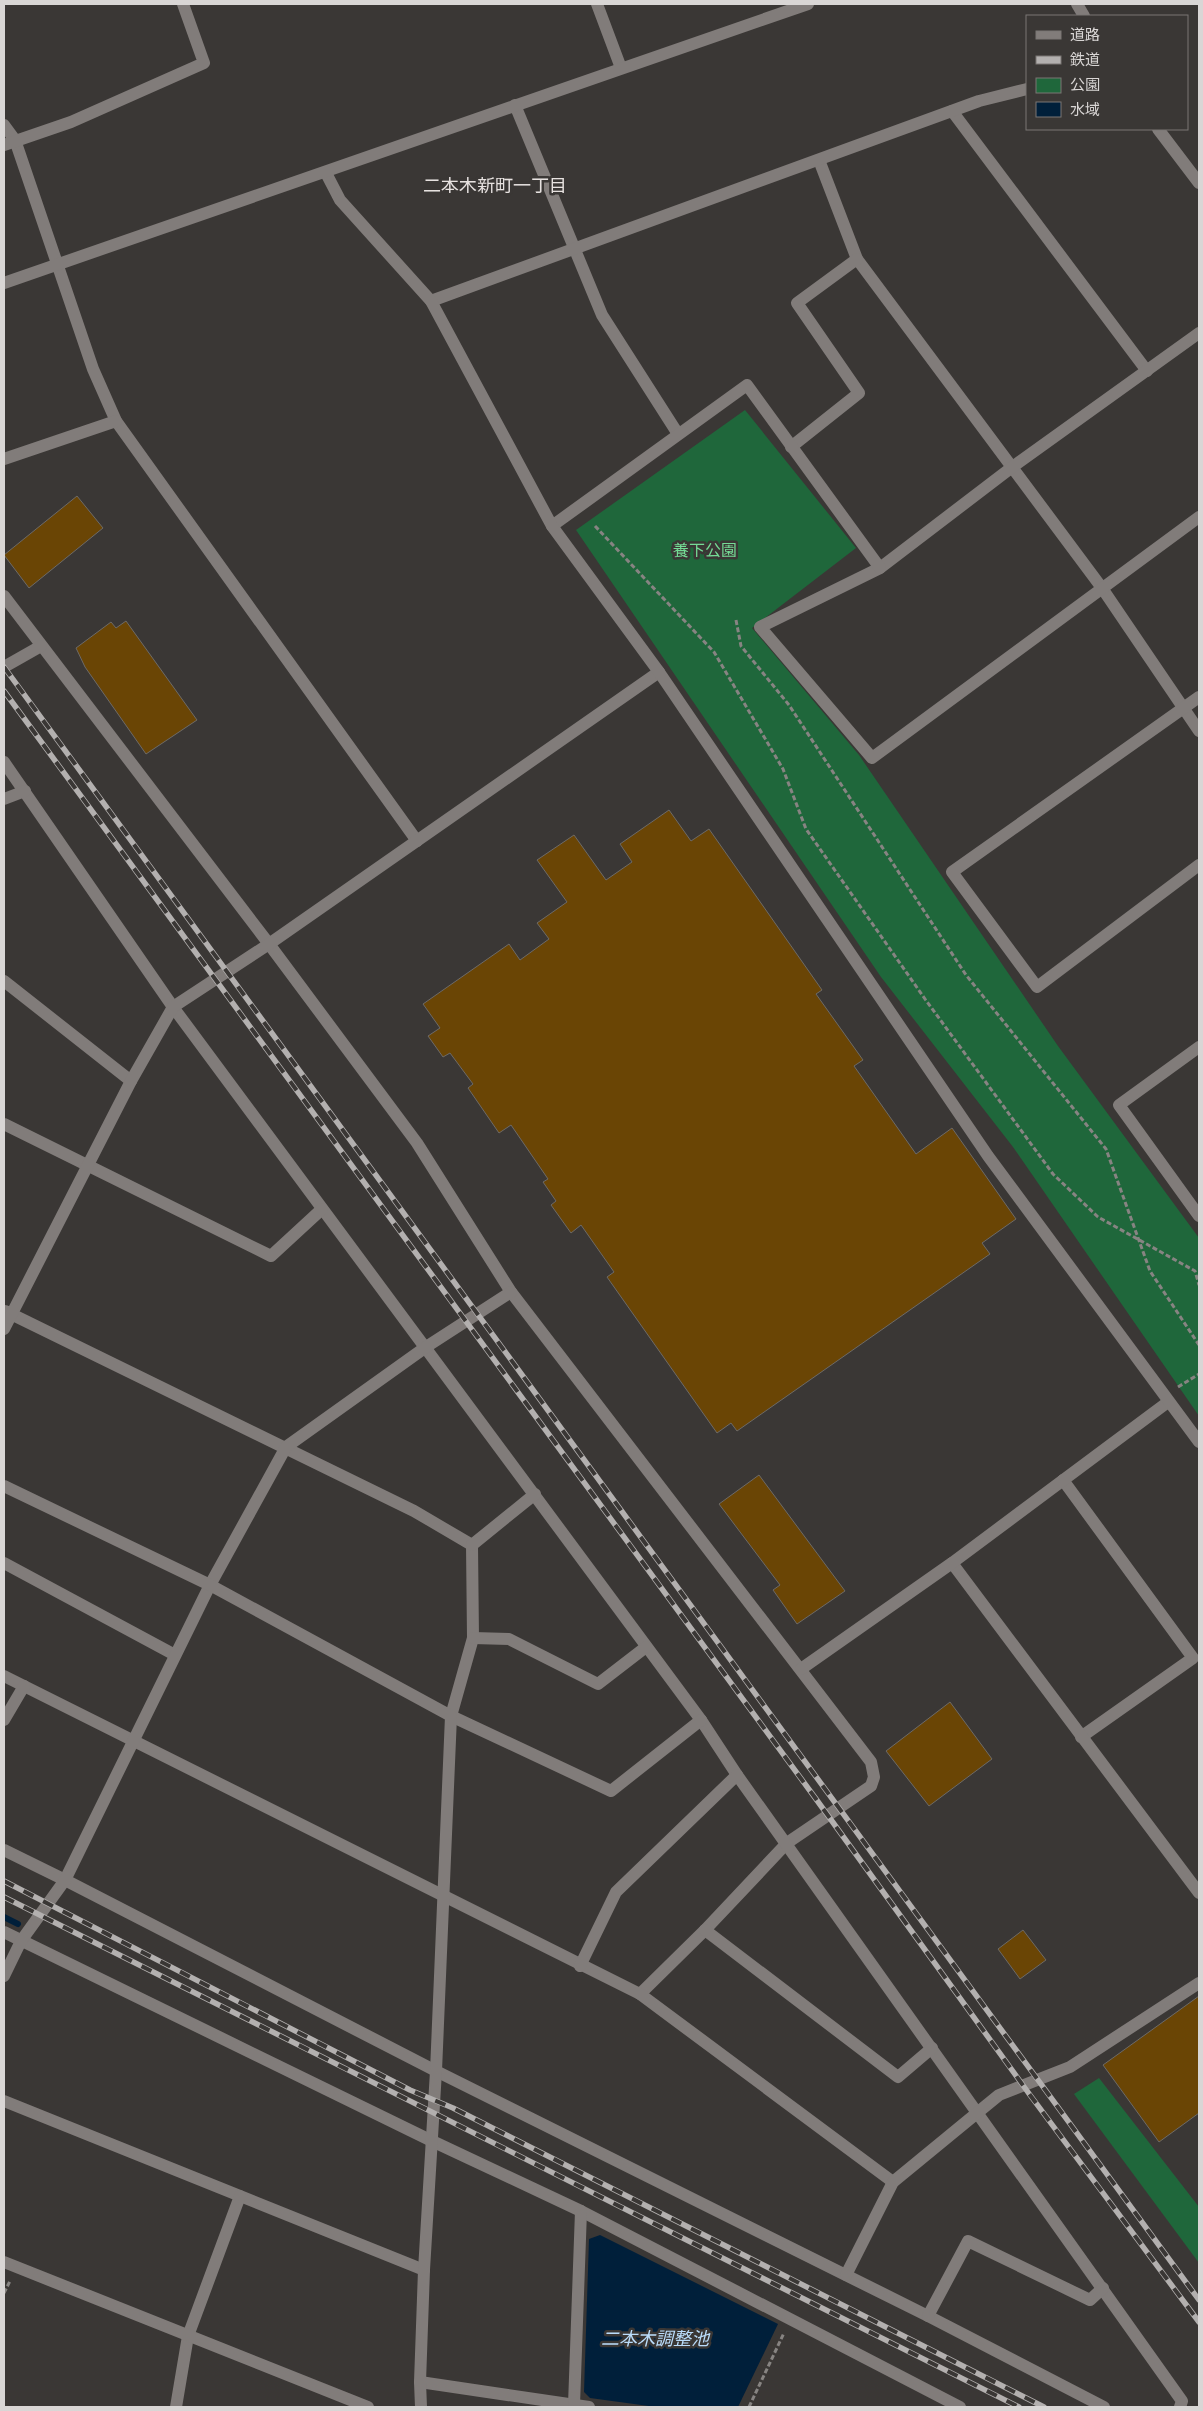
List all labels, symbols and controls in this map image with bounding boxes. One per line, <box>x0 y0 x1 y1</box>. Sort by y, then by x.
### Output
legend <box>1026 15 1188 130</box>
text: 道路 <box>1070 24 1100 44</box>
text: 鉄道 <box>1070 49 1100 69</box>
text: 公園 <box>1070 74 1100 94</box>
text: 水域 <box>1070 99 1100 119</box>
district label: 二本木新町一丁目 <box>423 173 567 197</box>
park label: 養下公園 <box>673 539 737 561</box>
water label: 二本木調整池 <box>601 2326 711 2350</box>

